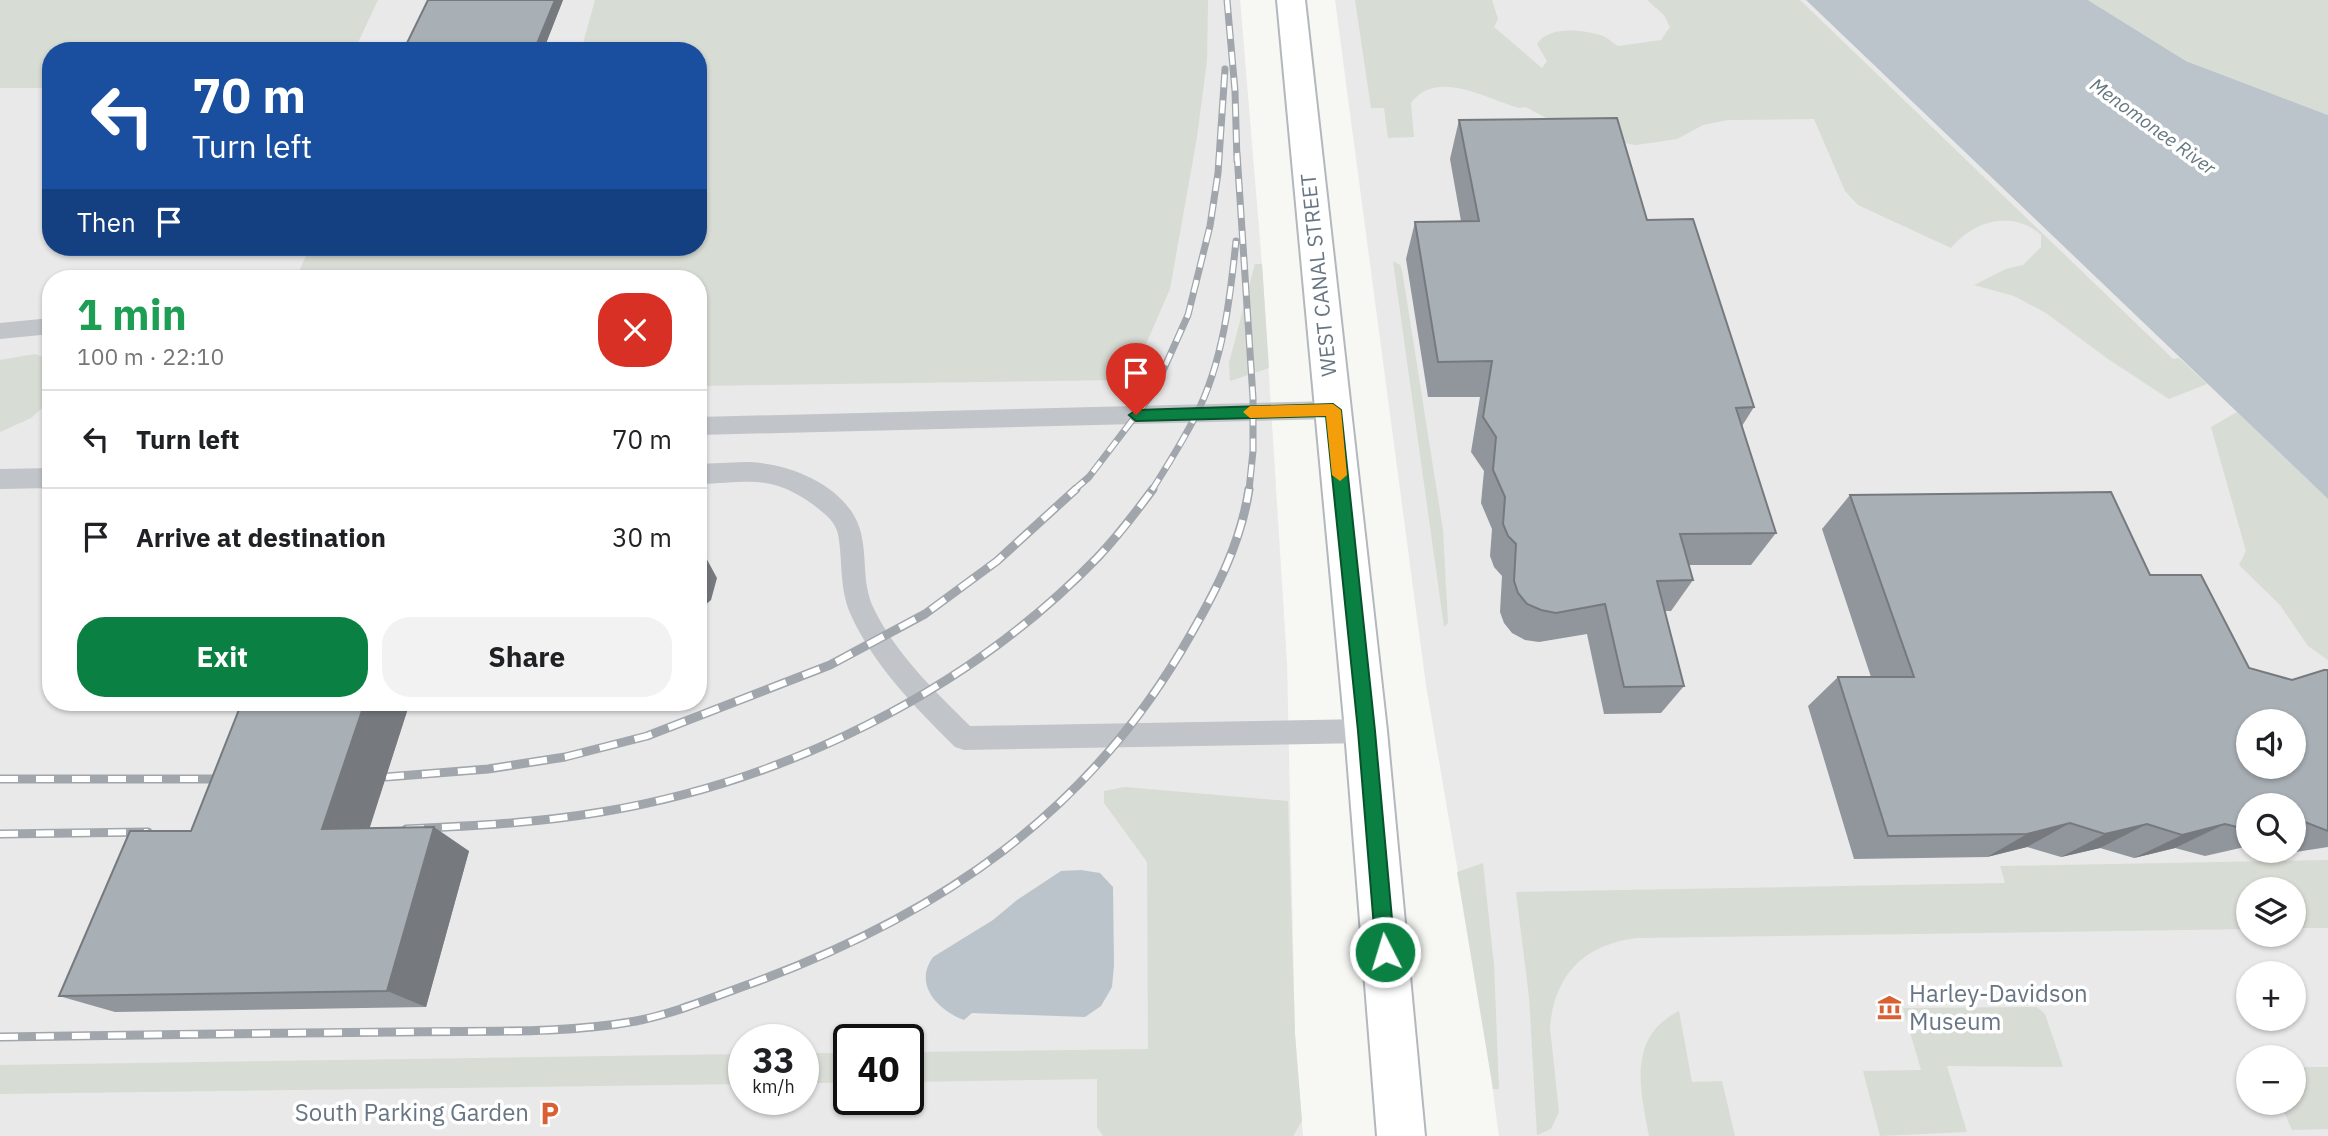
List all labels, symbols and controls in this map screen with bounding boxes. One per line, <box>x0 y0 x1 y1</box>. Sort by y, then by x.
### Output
text: 70 m <box>192 63 306 126</box>
icon: left <box>77 70 168 161</box>
water label: Menomonee River <box>2085 72 2221 180</box>
text: Turn left <box>192 125 312 167</box>
street label: WEST CANAL STREET <box>1293 172 1343 378</box>
icon: arrive <box>150 203 188 241</box>
text: Then <box>77 205 136 239</box>
text: 1 min <box>77 287 187 342</box>
button: close <box>598 293 672 367</box>
text: 100 m · 22:10 <box>77 341 224 371</box>
pin <box>1106 343 1166 415</box>
icon: arrive <box>1117 354 1155 392</box>
icon: left <box>77 420 115 458</box>
text: Turn left <box>136 422 239 456</box>
text: 70 m <box>612 422 672 456</box>
icon: arrive <box>77 518 115 556</box>
text: Arrive at destination <box>136 520 386 554</box>
text: 30 m <box>612 520 672 554</box>
button: Exit <box>77 617 368 697</box>
button: Share <box>382 617 672 697</box>
map controls <box>2236 709 2306 1115</box>
button: sound <box>2236 709 2306 779</box>
button: search <box>2236 793 2306 863</box>
button: layers <box>2236 877 2306 947</box>
position arrow <box>1348 915 1422 989</box>
button: + <box>2236 961 2306 1031</box>
place label: Harley-Davidson Museum <box>1909 977 2088 1037</box>
museum icon: Harley-Davidson Museum <box>1875 994 1903 1022</box>
speed limit sign: 40 <box>833 1024 924 1115</box>
text: 33 <box>752 1037 795 1083</box>
button: − <box>2236 1045 2306 1115</box>
text: km/h <box>752 1075 795 1098</box>
place label: South Parking Garden <box>295 1096 529 1128</box>
parking icon: South Parking Garden <box>535 1099 563 1127</box>

